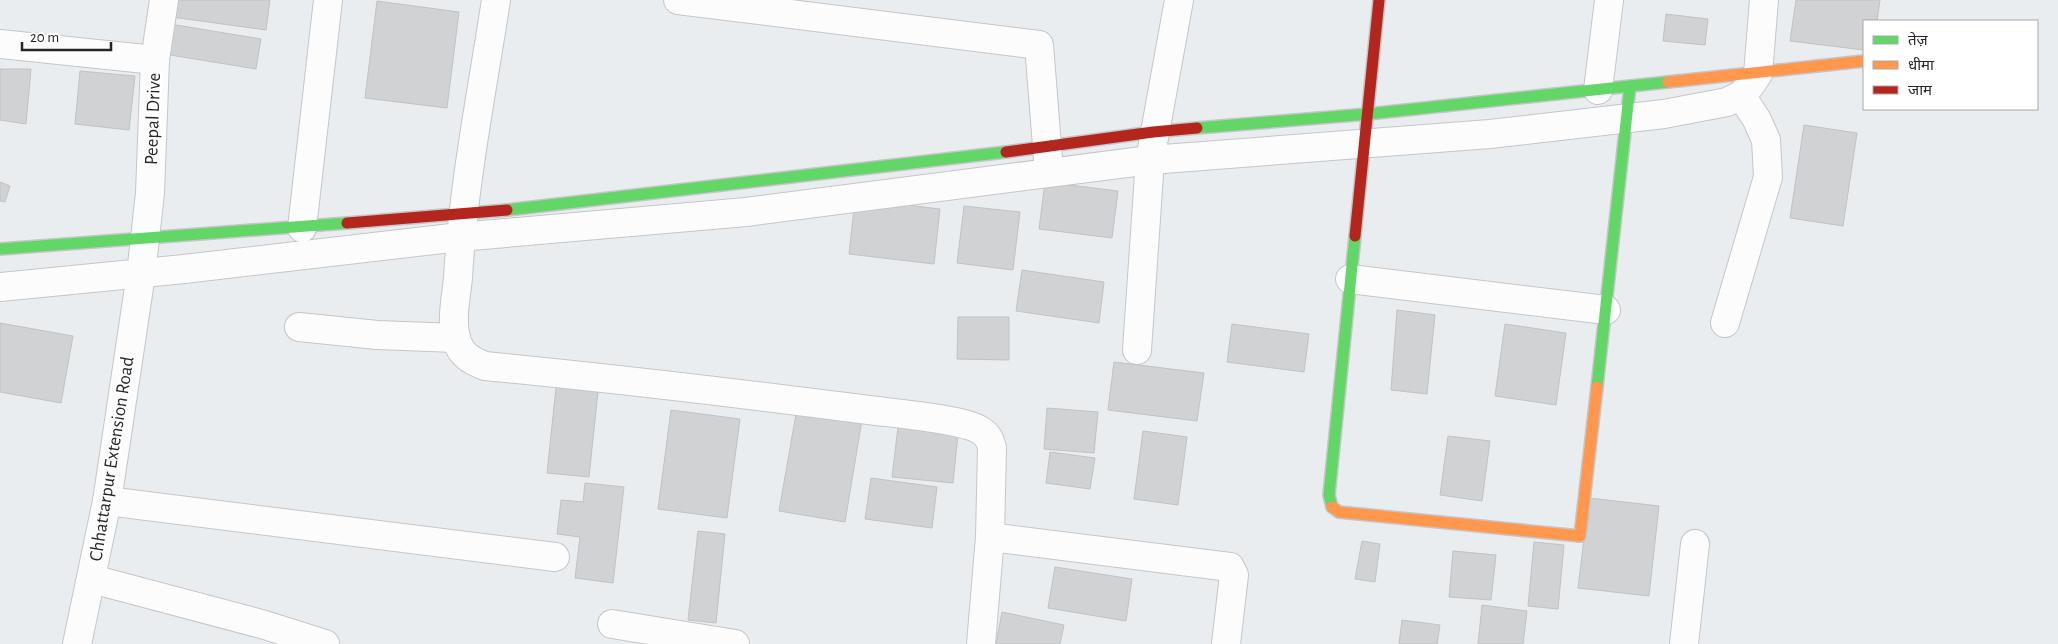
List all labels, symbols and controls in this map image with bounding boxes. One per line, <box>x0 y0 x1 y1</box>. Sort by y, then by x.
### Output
scale bar <box>22 20 111 52</box>
legend <box>1863 20 2038 110</box>
text: 20 m <box>30 30 59 45</box>
text: तेज़ <box>1908 31 1929 48</box>
text: धीमा <box>1908 57 1935 73</box>
street label: Peepal Drive <box>142 72 164 166</box>
text: जाम <box>1908 83 1933 98</box>
street label: Chhattarpur Extension Road <box>86 355 138 563</box>

